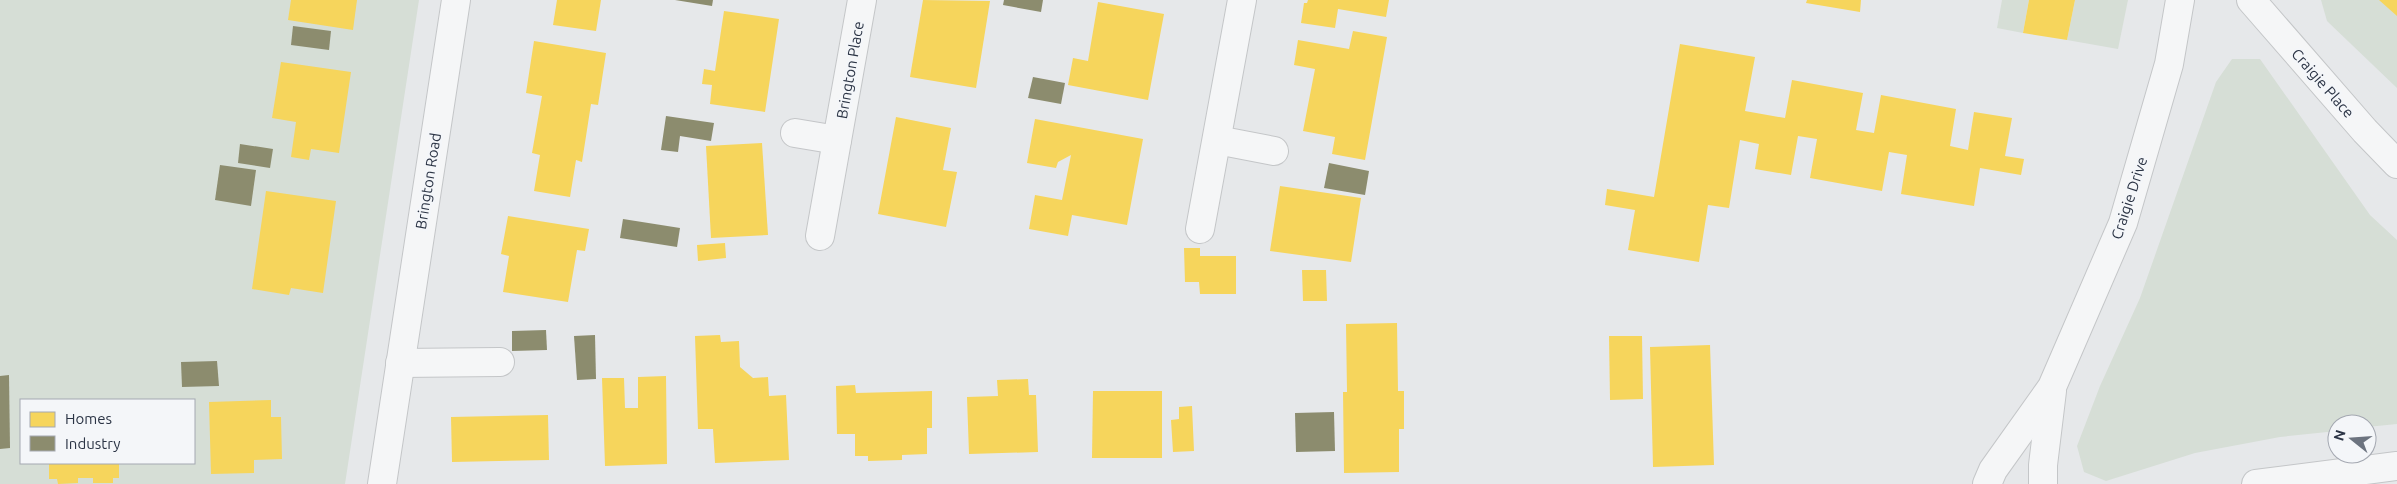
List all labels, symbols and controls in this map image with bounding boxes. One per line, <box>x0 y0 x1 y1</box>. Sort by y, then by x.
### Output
street label: Brington Place <box>833 20 867 120</box>
street label: Craigie Place <box>2288 45 2358 121</box>
street label: Brington Road <box>412 132 444 230</box>
street label: Craigie Drive <box>2108 155 2150 241</box>
legend <box>20 399 195 464</box>
text: Homes <box>65 410 112 427</box>
north arrow <box>2327 414 2377 464</box>
text: N <box>2330 428 2349 443</box>
text: Industry <box>65 435 120 452</box>

